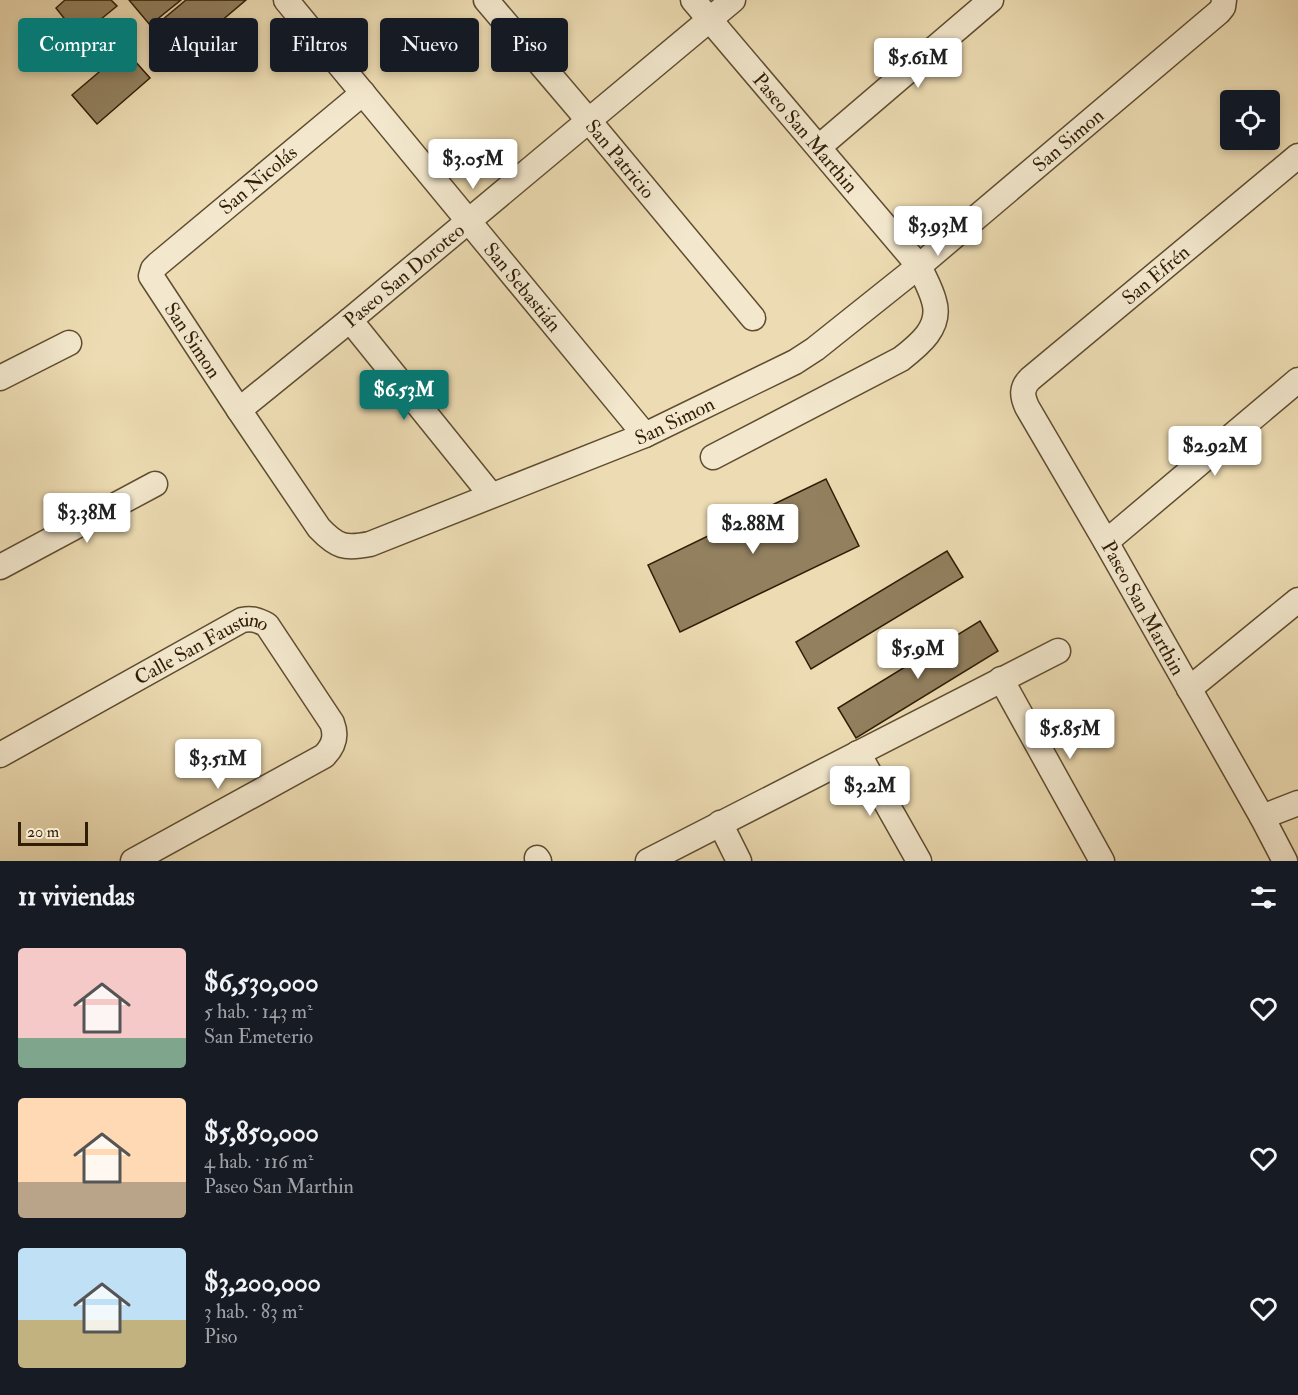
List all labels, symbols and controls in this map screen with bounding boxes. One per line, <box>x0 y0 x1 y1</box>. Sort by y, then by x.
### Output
chip: Comprar <box>18 18 137 72</box>
chip: Alquilar <box>149 18 258 72</box>
chip: Filtros <box>270 18 368 72</box>
chip: Nuevo <box>380 18 479 72</box>
chip: Piso <box>491 18 568 72</box>
pin: $5.61M <box>869 38 967 89</box>
text: $5.61M <box>888 45 948 70</box>
street label: Paseo San Marthin <box>748 67 864 198</box>
map controls <box>1220 90 1280 150</box>
button: locate <box>1220 90 1280 150</box>
street label: San Simon <box>1027 103 1109 177</box>
street label: San Patricio <box>580 114 661 203</box>
pin: $3.05M <box>424 139 522 190</box>
street label: San Nicolás <box>214 140 302 220</box>
text: $3.05M <box>442 146 504 171</box>
pin: $3.93M <box>889 206 987 257</box>
text: $3.93M <box>908 213 968 238</box>
street label: Paseo San Doroteo <box>338 217 469 333</box>
street label: San Sebastián <box>479 237 567 337</box>
street label: San Efrén <box>1116 239 1195 310</box>
street label: San Simon <box>159 297 227 383</box>
pin: $6.53M <box>355 370 453 421</box>
text: $6.53M <box>374 377 434 402</box>
street label: San Simon <box>631 391 718 450</box>
pin: $2.92M <box>1166 426 1264 477</box>
text: $2.92M <box>1182 433 1248 458</box>
pin: $3.38M <box>38 493 136 544</box>
text: $3.38M <box>57 500 117 525</box>
pin: $2.88M <box>704 504 802 555</box>
text: $2.88M <box>721 511 785 536</box>
street label: Paseo San Marthin <box>1096 536 1190 680</box>
street label: Calle San Faustino <box>130 606 273 690</box>
pin: $5.9M <box>876 629 960 680</box>
text: $5.9M <box>891 636 945 661</box>
pin: $5.85M <box>1021 709 1119 760</box>
text: $5.85M <box>1039 716 1101 741</box>
pin: $3.51M <box>169 739 267 790</box>
text: $3.51M <box>189 746 247 771</box>
pin: $3.2M <box>828 766 912 817</box>
text: $3.2M <box>844 773 896 798</box>
scale bar <box>18 819 88 846</box>
text: 20 m <box>27 822 59 842</box>
text: 11 viviendas <box>18 881 135 913</box>
icon: filters <box>1247 881 1280 914</box>
text: $6,530,000 <box>204 967 318 999</box>
icon: home <box>66 972 138 1044</box>
icon: heart <box>1247 992 1280 1025</box>
text: 5 hab. · 143 m² <box>204 999 313 1024</box>
text: San Emeterio <box>204 1024 313 1049</box>
text: $5,850,000 <box>204 1117 319 1149</box>
icon: home <box>66 1122 138 1194</box>
icon: heart <box>1247 1142 1280 1175</box>
text: 4 hab. · 116 m² <box>204 1149 313 1174</box>
text: Paseo San Marthin <box>204 1174 354 1199</box>
text: $3,200,000 <box>204 1267 321 1299</box>
icon: home <box>66 1272 138 1344</box>
icon: heart <box>1247 1292 1280 1325</box>
text: 3 hab. · 83 m² <box>204 1299 303 1324</box>
text: Piso <box>204 1324 237 1349</box>

